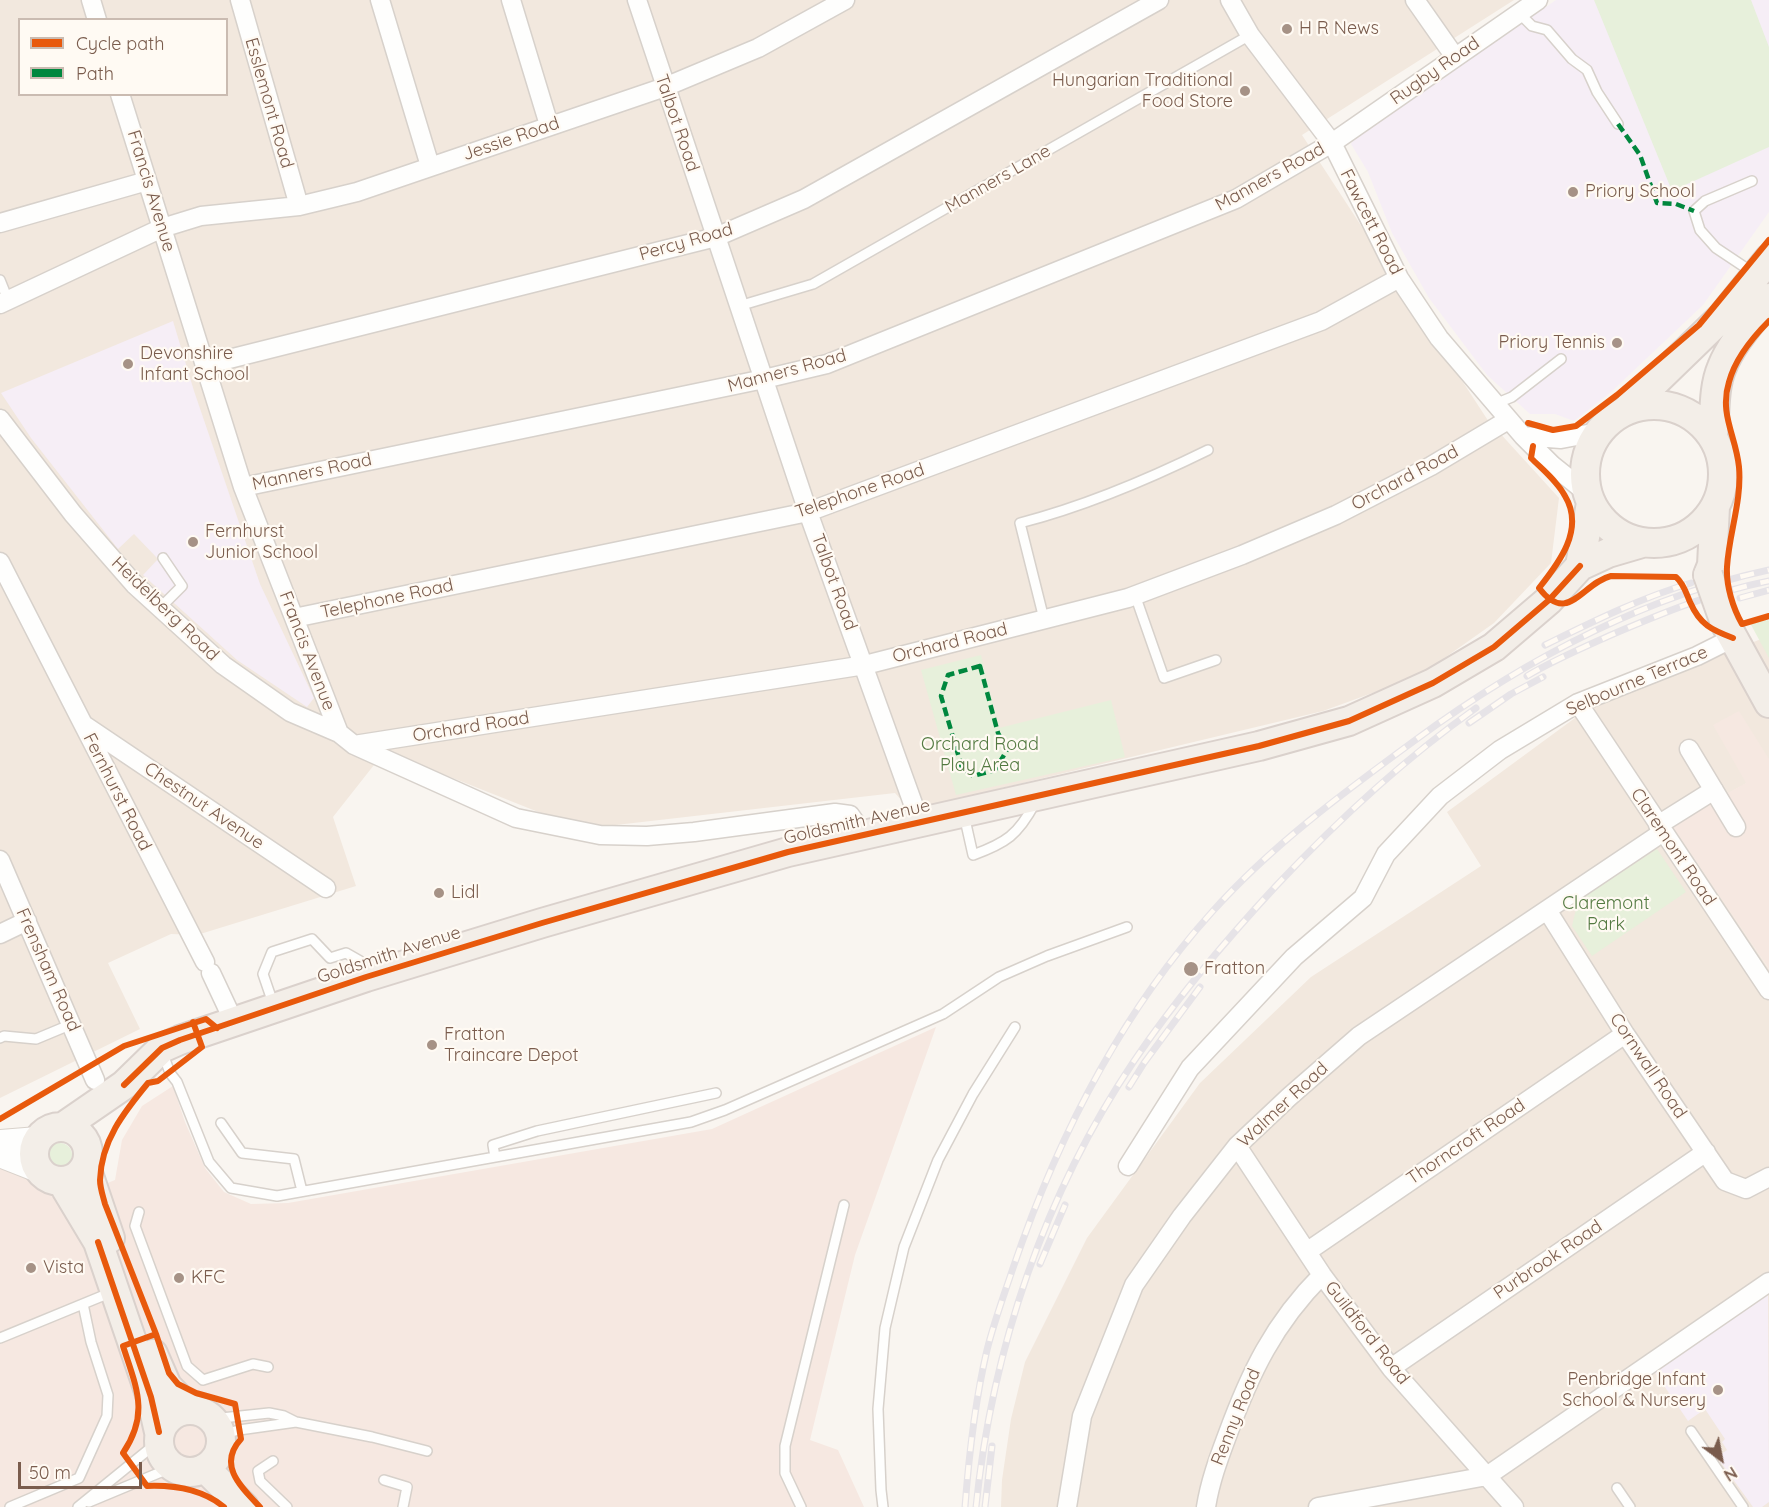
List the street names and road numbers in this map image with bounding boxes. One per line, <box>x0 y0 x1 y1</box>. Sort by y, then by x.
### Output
street label: Rugby Road <box>1386 32 1484 110</box>
street label: Esslemont Road <box>240 35 298 171</box>
street label: Talbot Road <box>650 71 704 175</box>
street label: Jessie Road <box>460 112 562 166</box>
street label: Francis Avenue <box>122 128 180 254</box>
street label: Manners Road <box>1212 138 1328 216</box>
street label: Manners Lane <box>941 140 1055 218</box>
street label: Fawcett Road <box>1335 166 1407 278</box>
street label: Percy Road <box>637 218 735 266</box>
street label: Manners Road <box>725 345 849 397</box>
street label: Orchard Road <box>1348 441 1462 515</box>
street label: Manners Road <box>250 449 374 495</box>
street label: Telephone Road <box>793 459 927 523</box>
street label: Talbot Road <box>806 531 862 633</box>
street label: Heidelberg Road <box>107 552 223 666</box>
street label: Telephone Road <box>319 574 455 624</box>
street label: Francis Avenue <box>274 588 340 714</box>
street label: Orchard Road <box>890 618 1010 668</box>
street label: Selbourne Terrace <box>1563 641 1711 721</box>
street label: Orchard Road <box>411 707 531 747</box>
street label: Fernhurst Road <box>78 730 156 854</box>
street label: Chestnut Avenue <box>140 758 268 854</box>
street label: Claremont Road <box>1626 784 1720 910</box>
street label: Goldsmith Avenue <box>782 795 932 849</box>
street label: Frensham Road <box>11 905 85 1035</box>
street label: Goldsmith Avenue <box>314 922 464 988</box>
street label: Cornwall Road <box>1605 1009 1691 1123</box>
street label: Walmer Road <box>1233 1058 1333 1152</box>
street label: Thorncroft Road <box>1403 1094 1529 1190</box>
street label: Purbrook Road <box>1490 1216 1606 1304</box>
street label: Guildford Road <box>1320 1277 1414 1389</box>
street label: Renny Road <box>1207 1365 1265 1469</box>

